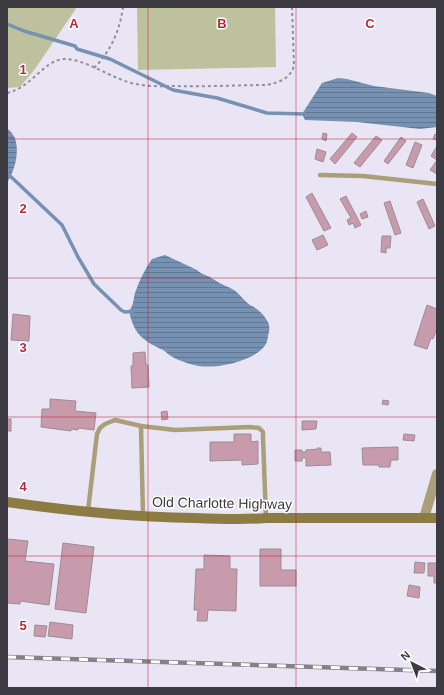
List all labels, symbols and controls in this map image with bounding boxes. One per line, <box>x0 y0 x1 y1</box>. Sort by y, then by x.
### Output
text: A <box>69 16 79 31</box>
text: B <box>217 16 227 31</box>
text: C <box>365 16 375 31</box>
text: 1 <box>19 62 27 77</box>
text: 2 <box>19 201 27 216</box>
text: 3 <box>19 340 27 355</box>
text: 4 <box>19 479 27 494</box>
street label: Old Charlotte Highway <box>152 494 292 512</box>
text: 5 <box>19 618 27 633</box>
north arrow <box>392 643 432 683</box>
text: N <box>398 648 412 663</box>

